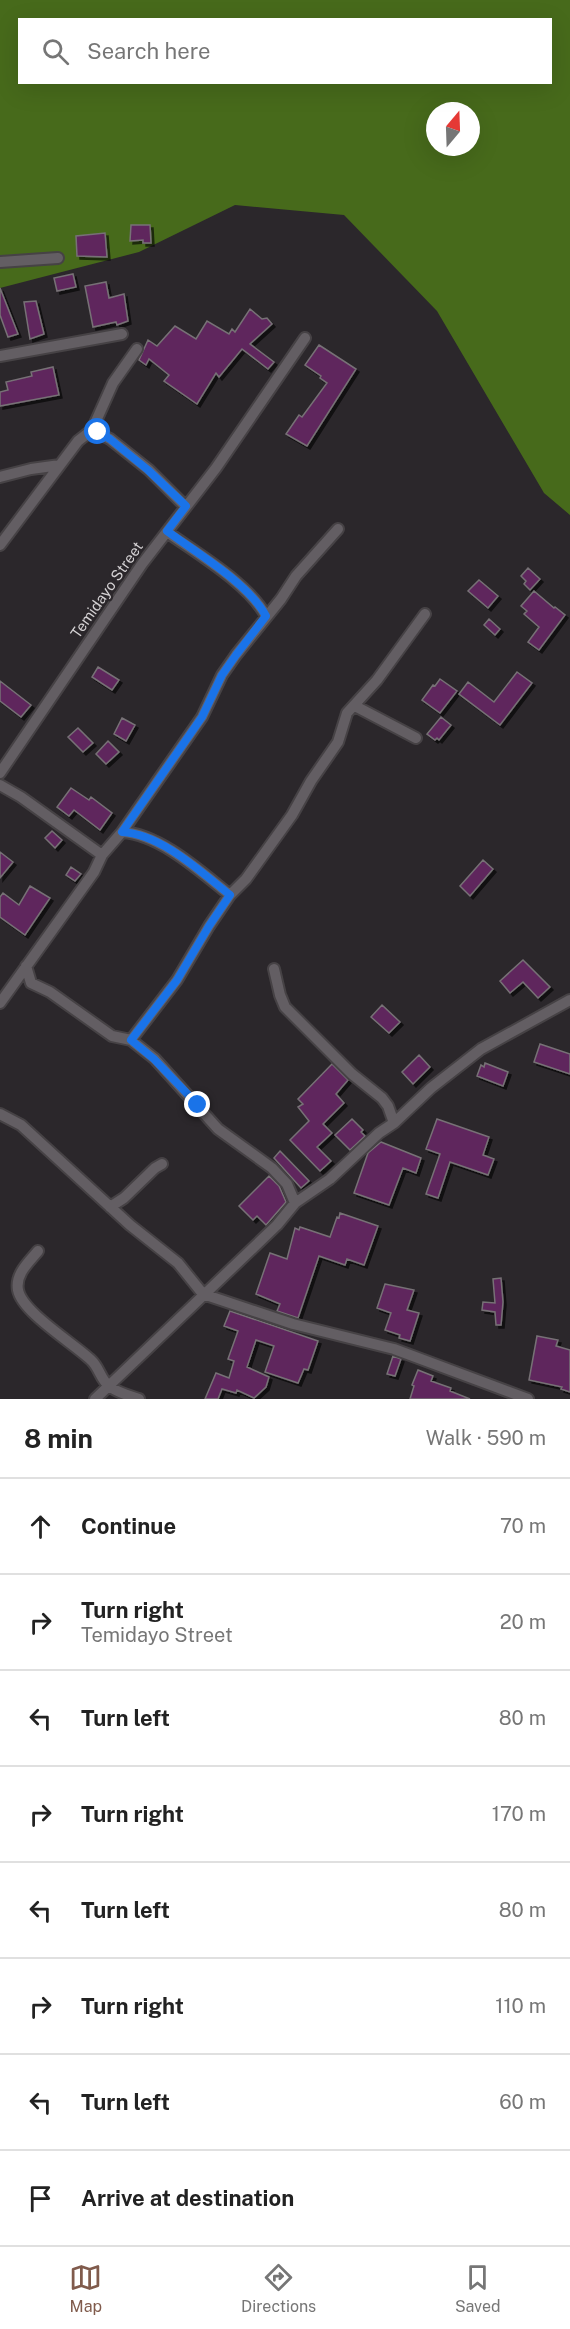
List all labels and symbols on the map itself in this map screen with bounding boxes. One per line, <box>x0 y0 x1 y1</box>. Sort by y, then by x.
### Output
north arrow <box>426 102 480 156</box>
route start <box>84 418 110 444</box>
street label: Temidayo Street <box>67 538 146 641</box>
route end <box>184 1091 210 1117</box>

